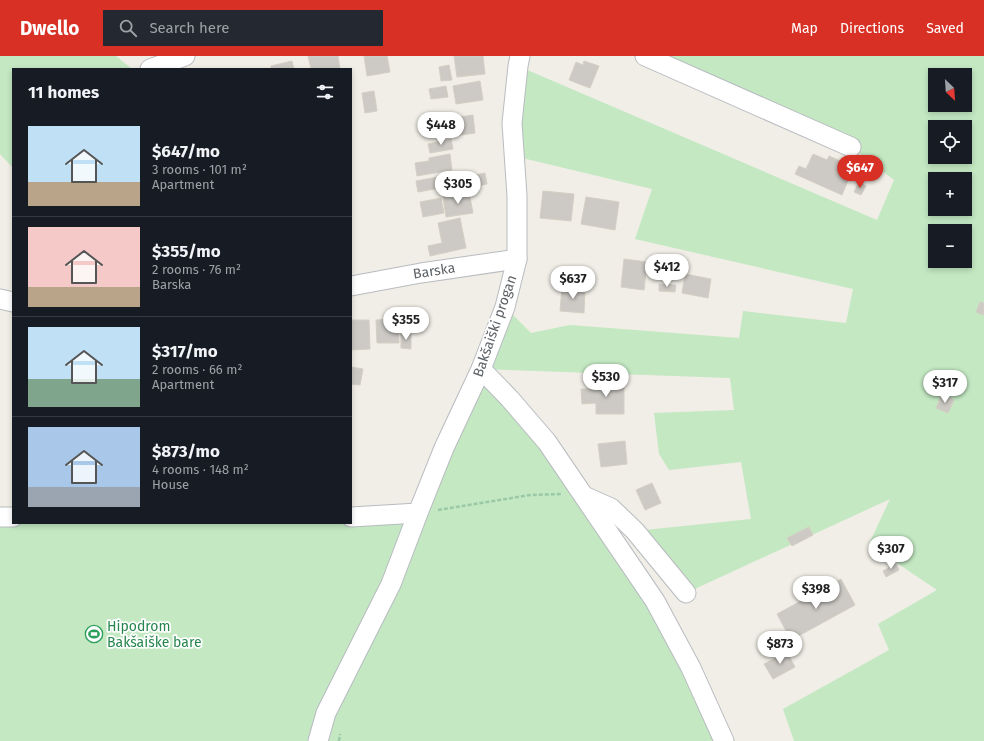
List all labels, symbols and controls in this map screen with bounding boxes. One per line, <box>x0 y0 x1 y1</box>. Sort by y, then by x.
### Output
search box <box>103 10 383 46</box>
text: Dwello <box>20 17 79 40</box>
icon: search <box>117 17 139 39</box>
text: Search here <box>149 19 230 37</box>
text: Map <box>791 20 818 37</box>
text: Directions <box>840 20 904 37</box>
text: Saved <box>926 20 964 37</box>
north arrow <box>928 68 972 112</box>
map controls <box>928 68 972 268</box>
icon: filters <box>314 81 336 103</box>
text: 11 homes <box>28 82 99 103</box>
pin: $448 <box>417 112 465 146</box>
text: $448 <box>426 117 456 132</box>
button: locate <box>928 120 972 164</box>
text: $647/mo <box>152 141 220 162</box>
icon: home <box>60 142 108 190</box>
pin: $647 <box>836 155 884 189</box>
text: $647 <box>846 160 874 175</box>
text: 3 rooms · 101 m² <box>152 162 247 177</box>
pin: $305 <box>434 171 482 205</box>
button: + <box>928 172 972 216</box>
text: $305 <box>444 176 472 191</box>
text: Apartment <box>152 177 214 192</box>
button: − <box>928 224 972 268</box>
text: $355/mo <box>152 241 221 262</box>
icon: home <box>60 243 108 291</box>
pin: $412 <box>643 254 691 288</box>
street label: Barska <box>412 259 456 283</box>
text: $412 <box>654 259 680 274</box>
text: 2 rooms · 76 m² <box>152 262 241 277</box>
pin: $637 <box>549 266 597 300</box>
text: $637 <box>559 271 587 286</box>
street label: Bakšaiški progan <box>470 273 520 379</box>
text: Barska <box>152 277 191 292</box>
pin: $355 <box>382 307 430 341</box>
text: $355 <box>392 312 420 327</box>
text: $317/mo <box>152 341 218 362</box>
icon: home <box>60 343 108 391</box>
text: 2 rooms · 66 m² <box>152 362 243 377</box>
pin: $530 <box>582 364 630 398</box>
text: $530 <box>592 369 620 384</box>
pin: $317 <box>921 370 969 404</box>
text: $317 <box>932 375 958 390</box>
text: Apartment <box>152 377 214 392</box>
text: $873/mo <box>152 441 220 462</box>
icon: home <box>60 443 108 491</box>
text: 4 rooms · 148 m² <box>152 462 249 477</box>
text: House <box>152 477 189 492</box>
pin: $307 <box>867 536 915 570</box>
text: $307 <box>877 541 905 556</box>
pin: $398 <box>792 576 840 610</box>
text: $398 <box>802 581 830 596</box>
place label: Hipodrom Bakšaiške bare <box>107 618 202 651</box>
sports icon: Hipodrom Bakšaiške bare <box>84 624 104 644</box>
pin: $873 <box>756 631 804 665</box>
text: $873 <box>766 636 794 651</box>

